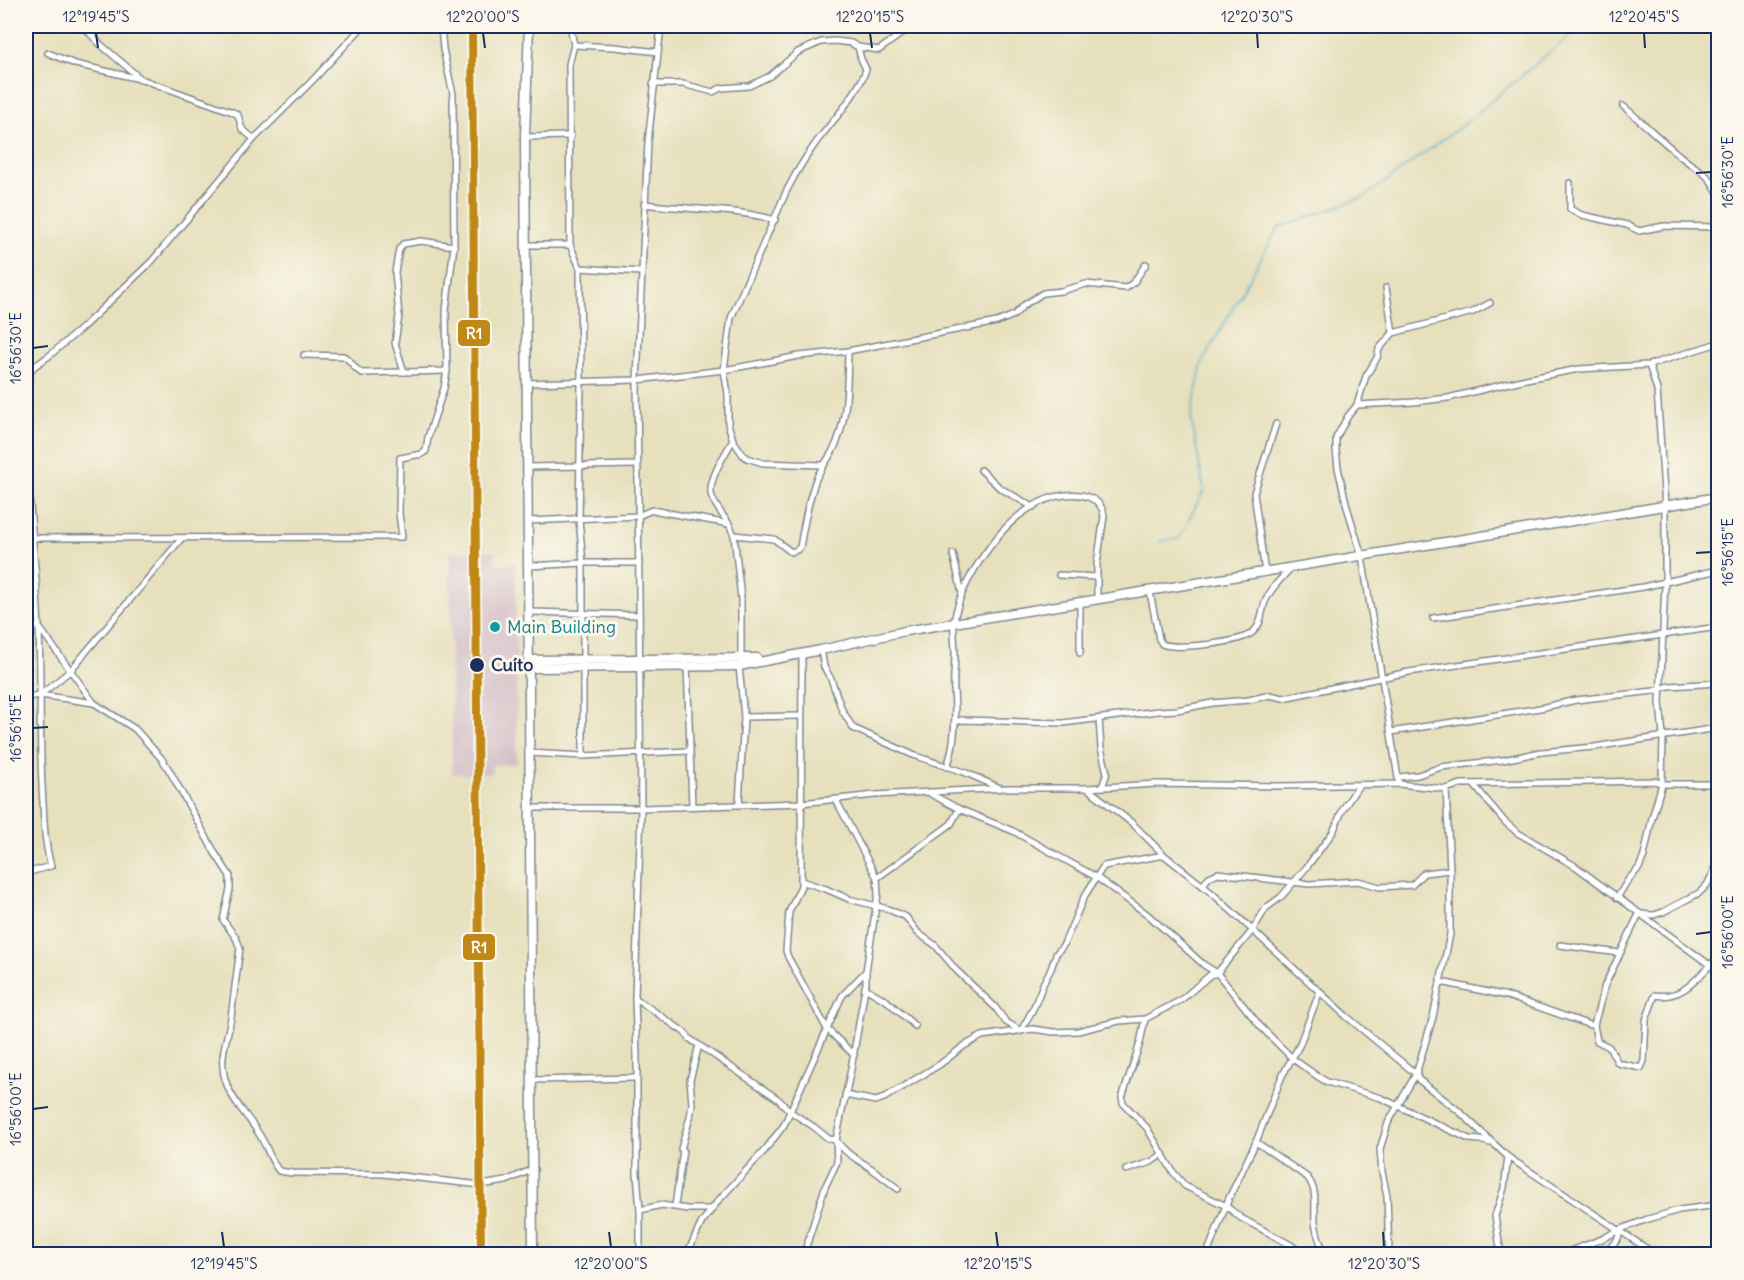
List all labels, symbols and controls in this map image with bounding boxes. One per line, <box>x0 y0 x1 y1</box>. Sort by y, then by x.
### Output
text: 12°19'45"S <box>63 7 129 26</box>
text: 12°20'00"S <box>446 7 520 26</box>
text: 12°20'15"S <box>836 7 904 26</box>
text: 12°20'30"S <box>1221 7 1293 26</box>
text: 12°20'45"S <box>1609 7 1679 26</box>
text: 16°56'30"E <box>1718 136 1737 208</box>
text: 16°56'30"E <box>6 312 25 384</box>
line badge: R1 <box>457 319 491 347</box>
text: R1 <box>466 323 482 343</box>
text: 16°56'15"E <box>1718 518 1737 586</box>
place label: Main Building <box>507 615 616 638</box>
marker: Main Building <box>488 620 502 634</box>
place label: Cuíto <box>491 653 533 676</box>
marker: Cuíto <box>468 656 486 674</box>
text: 16°56'15"E <box>6 694 25 762</box>
text: 16°56'00"E <box>1718 895 1737 969</box>
line badge: R1 <box>462 933 496 961</box>
text: R1 <box>471 937 487 957</box>
text: 16°56'00"E <box>6 1072 25 1146</box>
text: 12°19'45"S <box>191 1254 257 1273</box>
text: 12°20'00"S <box>574 1254 648 1273</box>
text: 12°20'15"S <box>964 1254 1032 1273</box>
text: 12°20'30"S <box>1348 1254 1420 1273</box>

